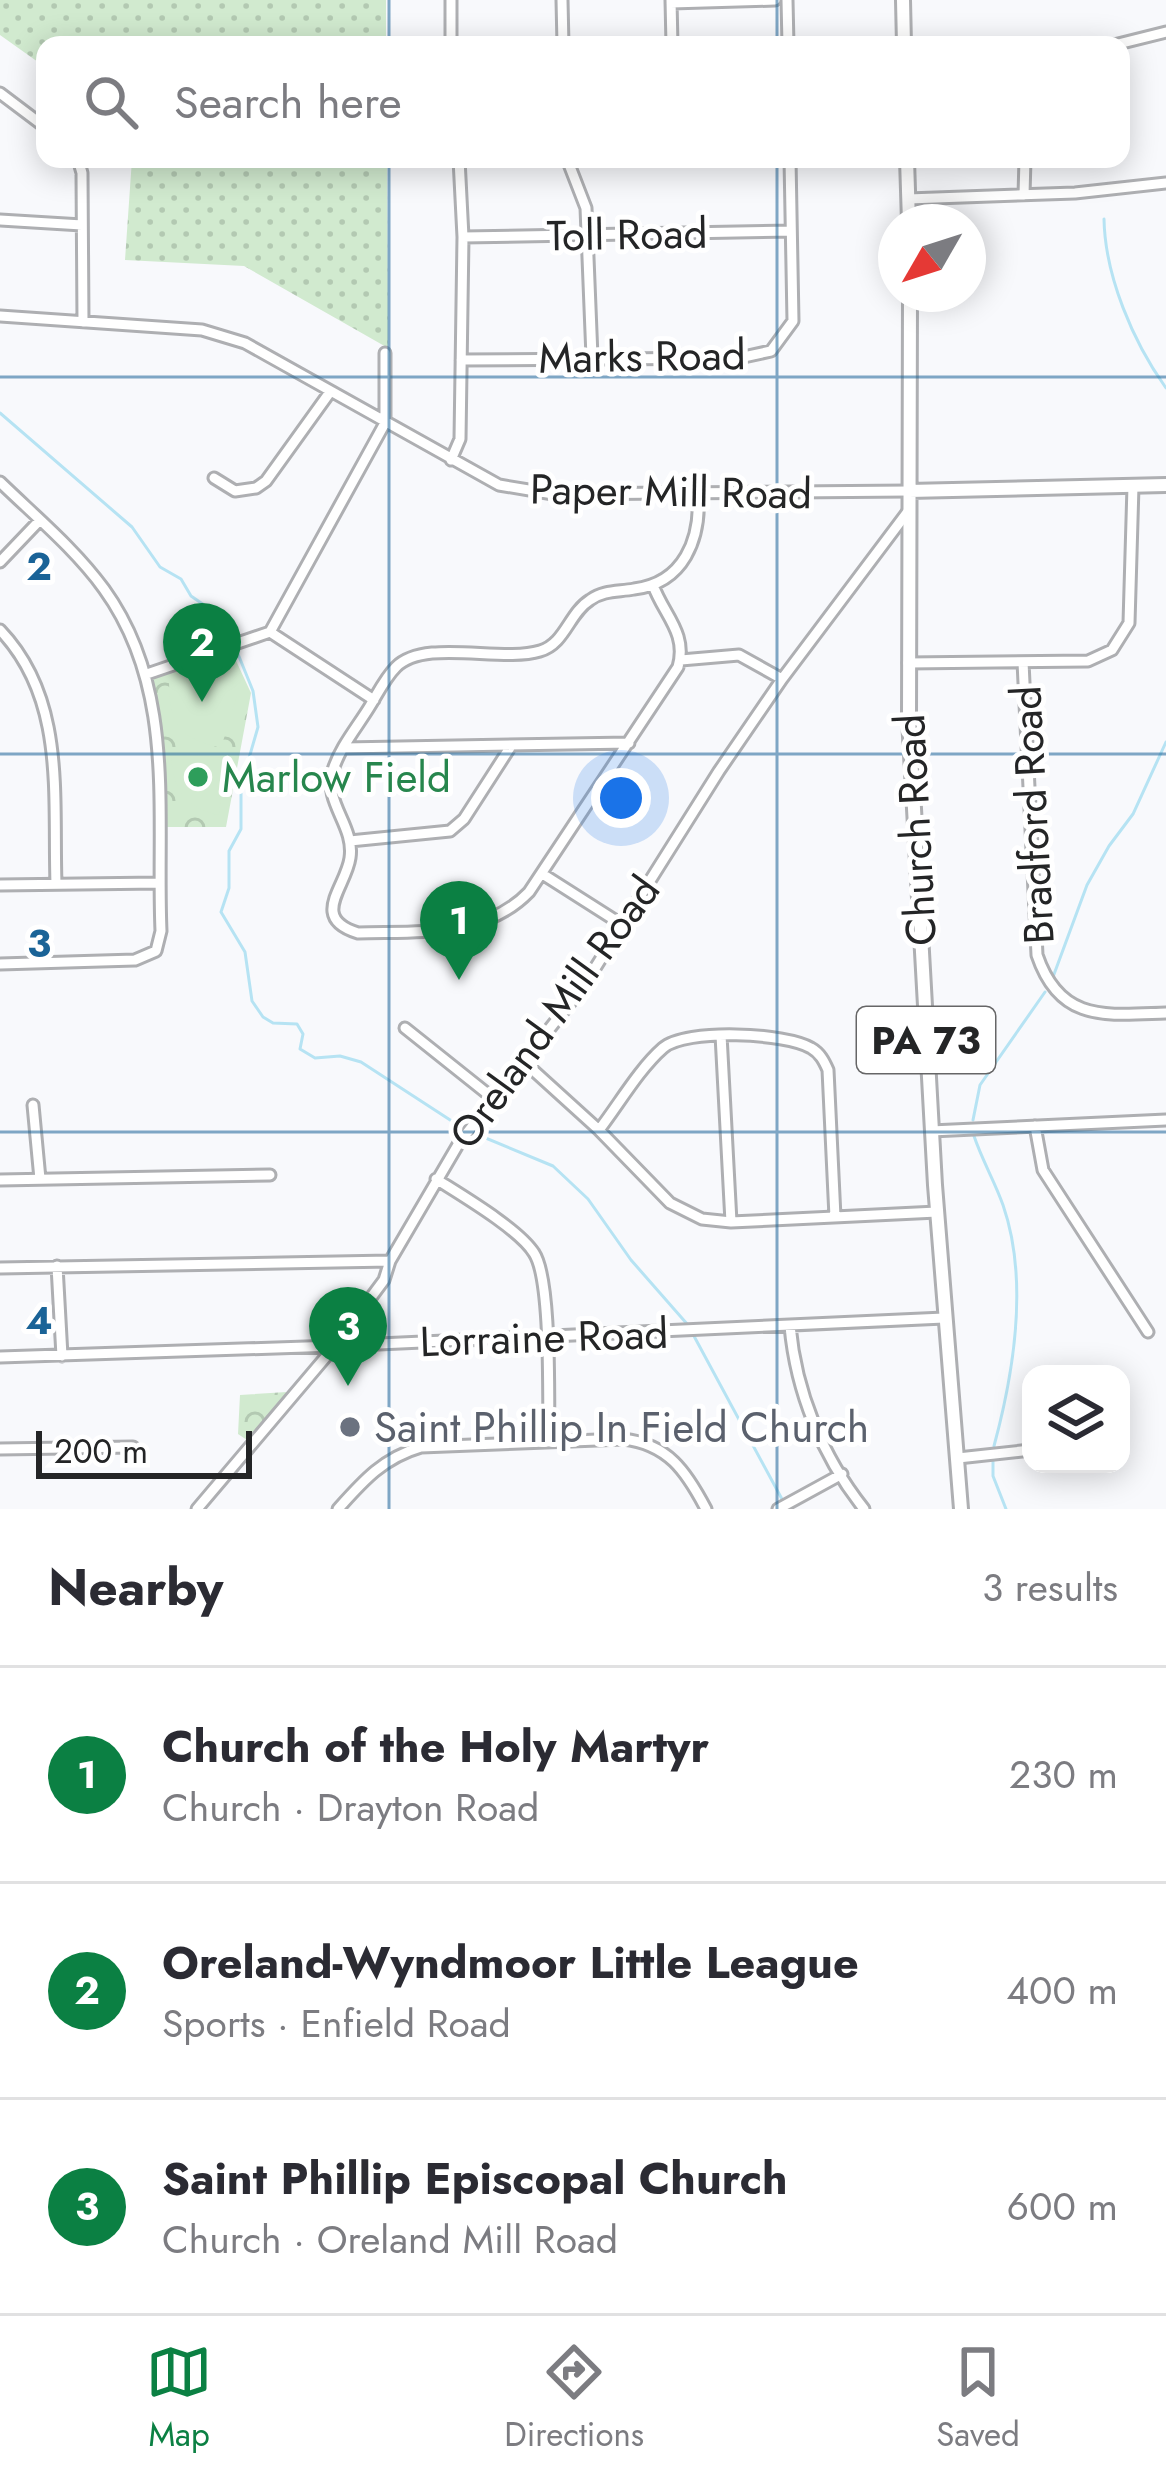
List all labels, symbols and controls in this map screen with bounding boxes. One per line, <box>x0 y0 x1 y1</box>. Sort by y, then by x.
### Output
search box <box>36 36 1130 168</box>
icon: search <box>78 69 144 135</box>
text: Search here <box>174 70 402 135</box>
street label: Toll Road <box>546 203 708 266</box>
north arrow <box>878 204 986 312</box>
street label: Marks Road <box>538 324 746 389</box>
street label: Paper Mill Road <box>529 459 813 524</box>
text: 2 <box>26 538 52 595</box>
pin: 2 <box>163 603 241 702</box>
street label: Bradford Road <box>995 684 1070 946</box>
street label: Church Road <box>879 713 952 947</box>
place label: Marlow Field <box>222 747 451 808</box>
marker: Marlow Field <box>185 764 211 790</box>
your location <box>591 768 651 828</box>
street label: Oreland Mill Road <box>434 863 674 1161</box>
pin: 1 <box>420 881 498 980</box>
text: 3 <box>27 915 51 972</box>
road number: PA 73 <box>857 1007 995 1073</box>
pin: 3 <box>309 1287 387 1386</box>
text: 4 <box>25 1292 53 1349</box>
street label: Lorraine Road <box>419 1303 669 1372</box>
map controls <box>1022 1365 1130 1473</box>
button: layers <box>1022 1365 1130 1473</box>
place label: Saint Phillip In Field Church <box>374 1397 869 1458</box>
marker: Saint Phillip In Field Church <box>337 1414 363 1440</box>
scale bar <box>36 1425 252 1478</box>
text: 200 m <box>54 1428 148 1475</box>
text: Nearby <box>48 1550 223 1624</box>
text: 3 results <box>982 1559 1118 1616</box>
text: Church of the Holy Martyr <box>162 1714 709 1779</box>
text: 1 <box>77 1746 97 1803</box>
text: 230 m <box>1009 1746 1118 1803</box>
text: Church · Drayton Road <box>162 1779 539 1836</box>
text: Oreland-Wyndmoor Little League <box>162 1930 859 1995</box>
text: 2 <box>74 1962 100 2019</box>
text: 400 m <box>1006 1962 1118 2019</box>
text: Sports · Enfield Road <box>162 1995 511 2052</box>
text: Saint Phillip Episcopal Church <box>162 2146 788 2211</box>
text: 3 <box>75 2178 99 2235</box>
text: 600 m <box>1007 2178 1118 2235</box>
text: Church · Oreland Mill Road <box>162 2211 618 2268</box>
tab: Map <box>146 2339 212 2458</box>
tab: Directions <box>504 2339 644 2458</box>
tab: Saved <box>936 2339 1020 2458</box>

